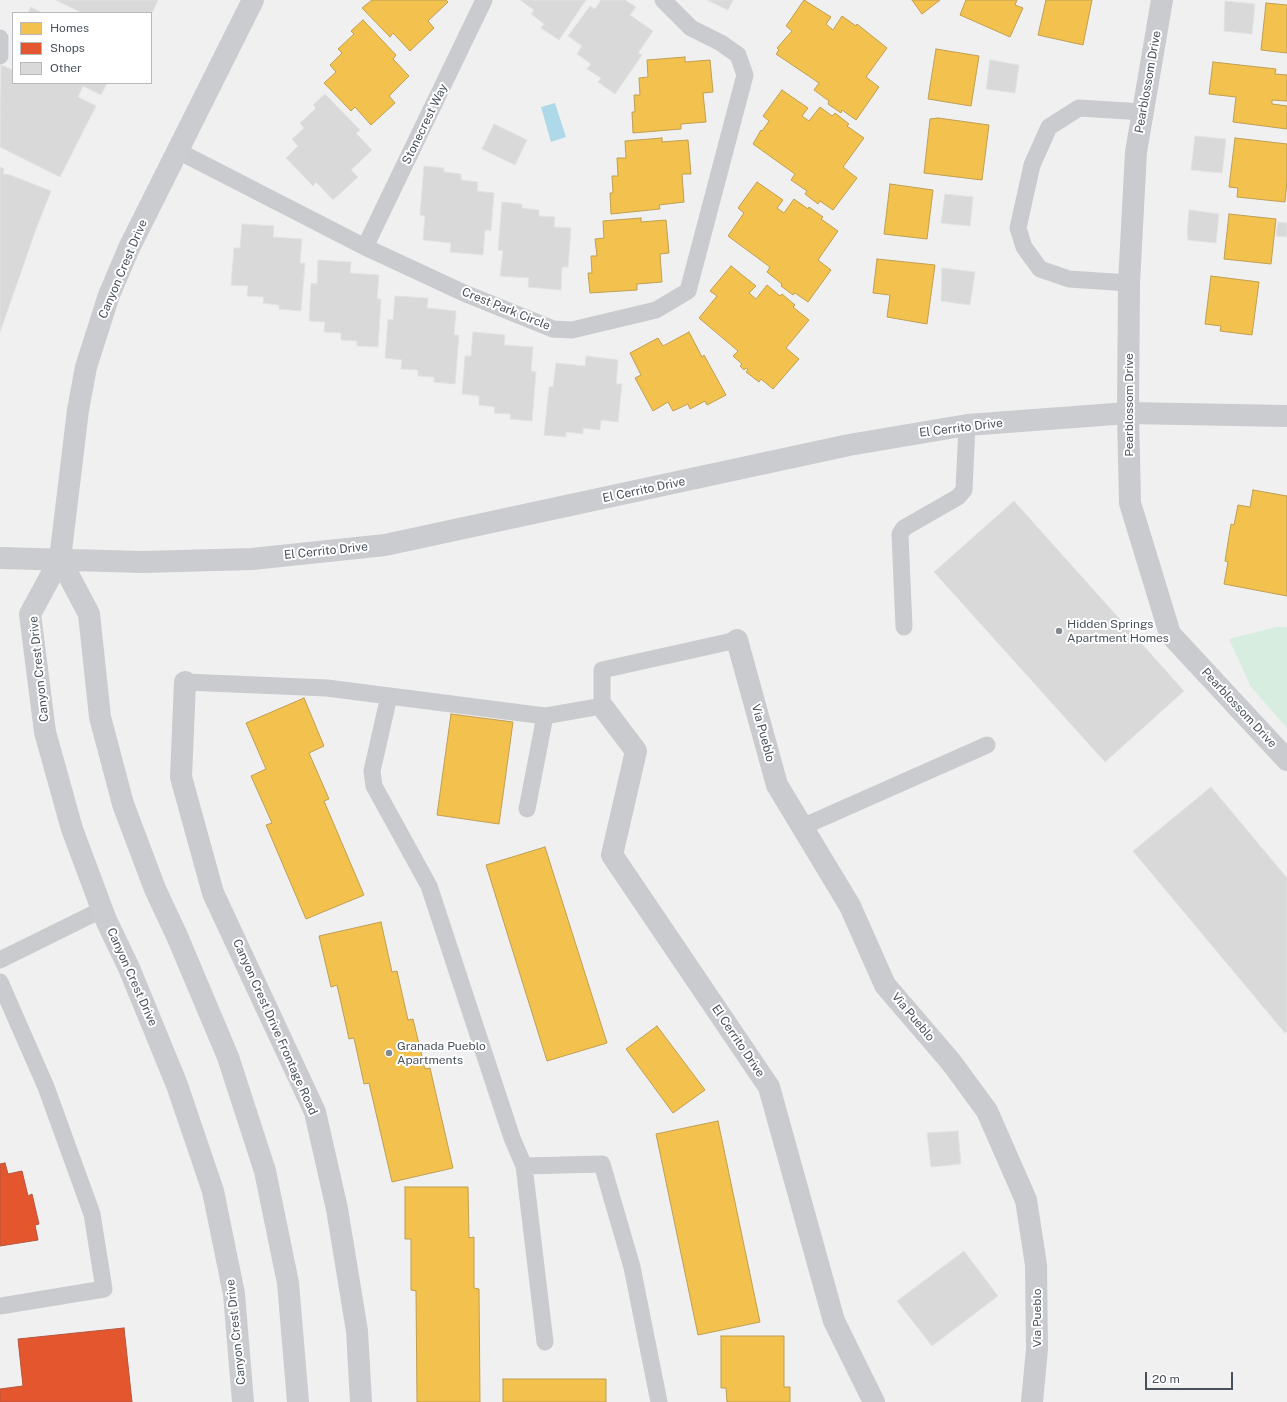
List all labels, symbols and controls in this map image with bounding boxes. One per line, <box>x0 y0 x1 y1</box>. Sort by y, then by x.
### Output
legend <box>12 12 152 84</box>
text: Homes <box>50 21 89 35</box>
street label: Pearblossom Drive <box>1132 30 1164 134</box>
text: Shops <box>50 41 85 55</box>
text: Other <box>50 61 82 75</box>
street label: Stonecrest Way <box>399 81 451 167</box>
street label: Canyon Crest Drive <box>96 217 150 321</box>
street label: Crest Park Circle <box>460 285 552 333</box>
street label: Pearblossom Drive <box>1122 353 1136 457</box>
street label: El Cerrito Drive <box>918 416 1004 440</box>
street label: El Cerrito Drive <box>601 474 687 506</box>
street label: El Cerrito Drive <box>283 539 369 563</box>
street label: Canyon Crest Drive <box>26 615 52 723</box>
place label: Hidden Springs Apartment Homes <box>1067 617 1169 645</box>
marker: Hidden Springs Apartment Homes <box>1054 626 1064 636</box>
street label: Pearblossom Drive <box>1198 665 1280 751</box>
street label: Via Pueblo <box>748 703 778 763</box>
street label: Canyon Crest Drive <box>104 926 160 1028</box>
street label: Canyon Crest Drive Frontage Road <box>230 937 320 1117</box>
street label: Via Pueblo <box>888 990 938 1044</box>
street label: El Cerrito Drive <box>709 1002 767 1080</box>
place label: Granada Pueblo Apartments <box>397 1039 486 1067</box>
marker: Granada Pueblo Apartments <box>384 1048 394 1058</box>
street label: Canyon Crest Drive <box>223 1278 249 1386</box>
street label: Via Pueblo <box>1030 1288 1044 1348</box>
scale bar <box>1147 1364 1235 1390</box>
text: 20 m <box>1152 1372 1180 1386</box>

